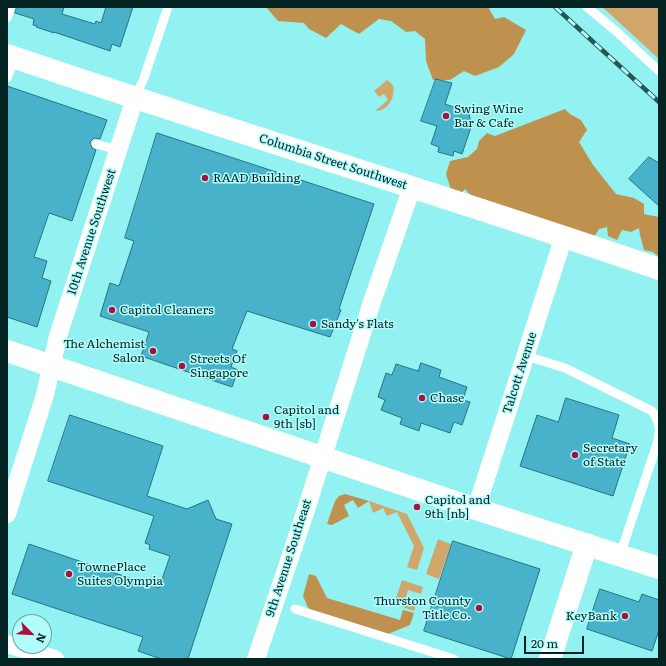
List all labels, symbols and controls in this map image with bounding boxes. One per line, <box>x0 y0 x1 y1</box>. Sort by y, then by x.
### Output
place label: Swing Wine Bar & Cafe <box>454 102 523 130</box>
marker: Swing Wine Bar & Cafe <box>441 111 451 121</box>
street label: Columbia Street Southwest <box>257 131 409 193</box>
street label: 10th Avenue Southwest <box>65 167 119 297</box>
place label: RAAD Building <box>213 171 300 185</box>
marker: RAAD Building <box>200 173 210 183</box>
place label: Capitol Cleaners <box>120 303 214 317</box>
marker: Capitol Cleaners <box>107 305 117 315</box>
place label: Sandy's Flats <box>321 317 394 331</box>
marker: Sandy's Flats <box>308 319 318 329</box>
street label: Talcott Avenue <box>500 330 540 416</box>
place label: The Alchemist Salon <box>63 337 145 365</box>
marker: The Alchemist Salon <box>148 346 158 356</box>
place label: Streets Of Singapore <box>190 352 248 380</box>
marker: Streets Of Singapore <box>177 361 187 371</box>
place label: Chase <box>430 391 464 405</box>
marker: Chase <box>417 393 427 403</box>
place label: Capitol and 9th [sb] <box>274 403 339 431</box>
marker: Capitol and 9th [sb] <box>261 412 271 422</box>
place label: Secretary of State <box>583 441 638 469</box>
marker: Secretary of State <box>570 450 580 460</box>
place label: Capitol and 9th [nb] <box>425 493 490 521</box>
street label: 9th Avenue Southeast <box>263 497 315 619</box>
marker: Capitol and 9th [nb] <box>412 502 422 512</box>
place label: TownePlace Suites Olympia <box>77 560 163 588</box>
marker: TownePlace Suites Olympia <box>64 569 74 579</box>
place label: Thurston County Title Co. <box>374 594 471 622</box>
marker: Thurston County Title Co. <box>474 603 484 613</box>
place label: KeyBank <box>566 609 617 623</box>
marker: KeyBank <box>620 611 630 621</box>
north arrow <box>12 614 52 654</box>
scale bar <box>526 628 586 654</box>
text: N <box>33 631 51 646</box>
text: 20 m <box>531 634 558 652</box>

